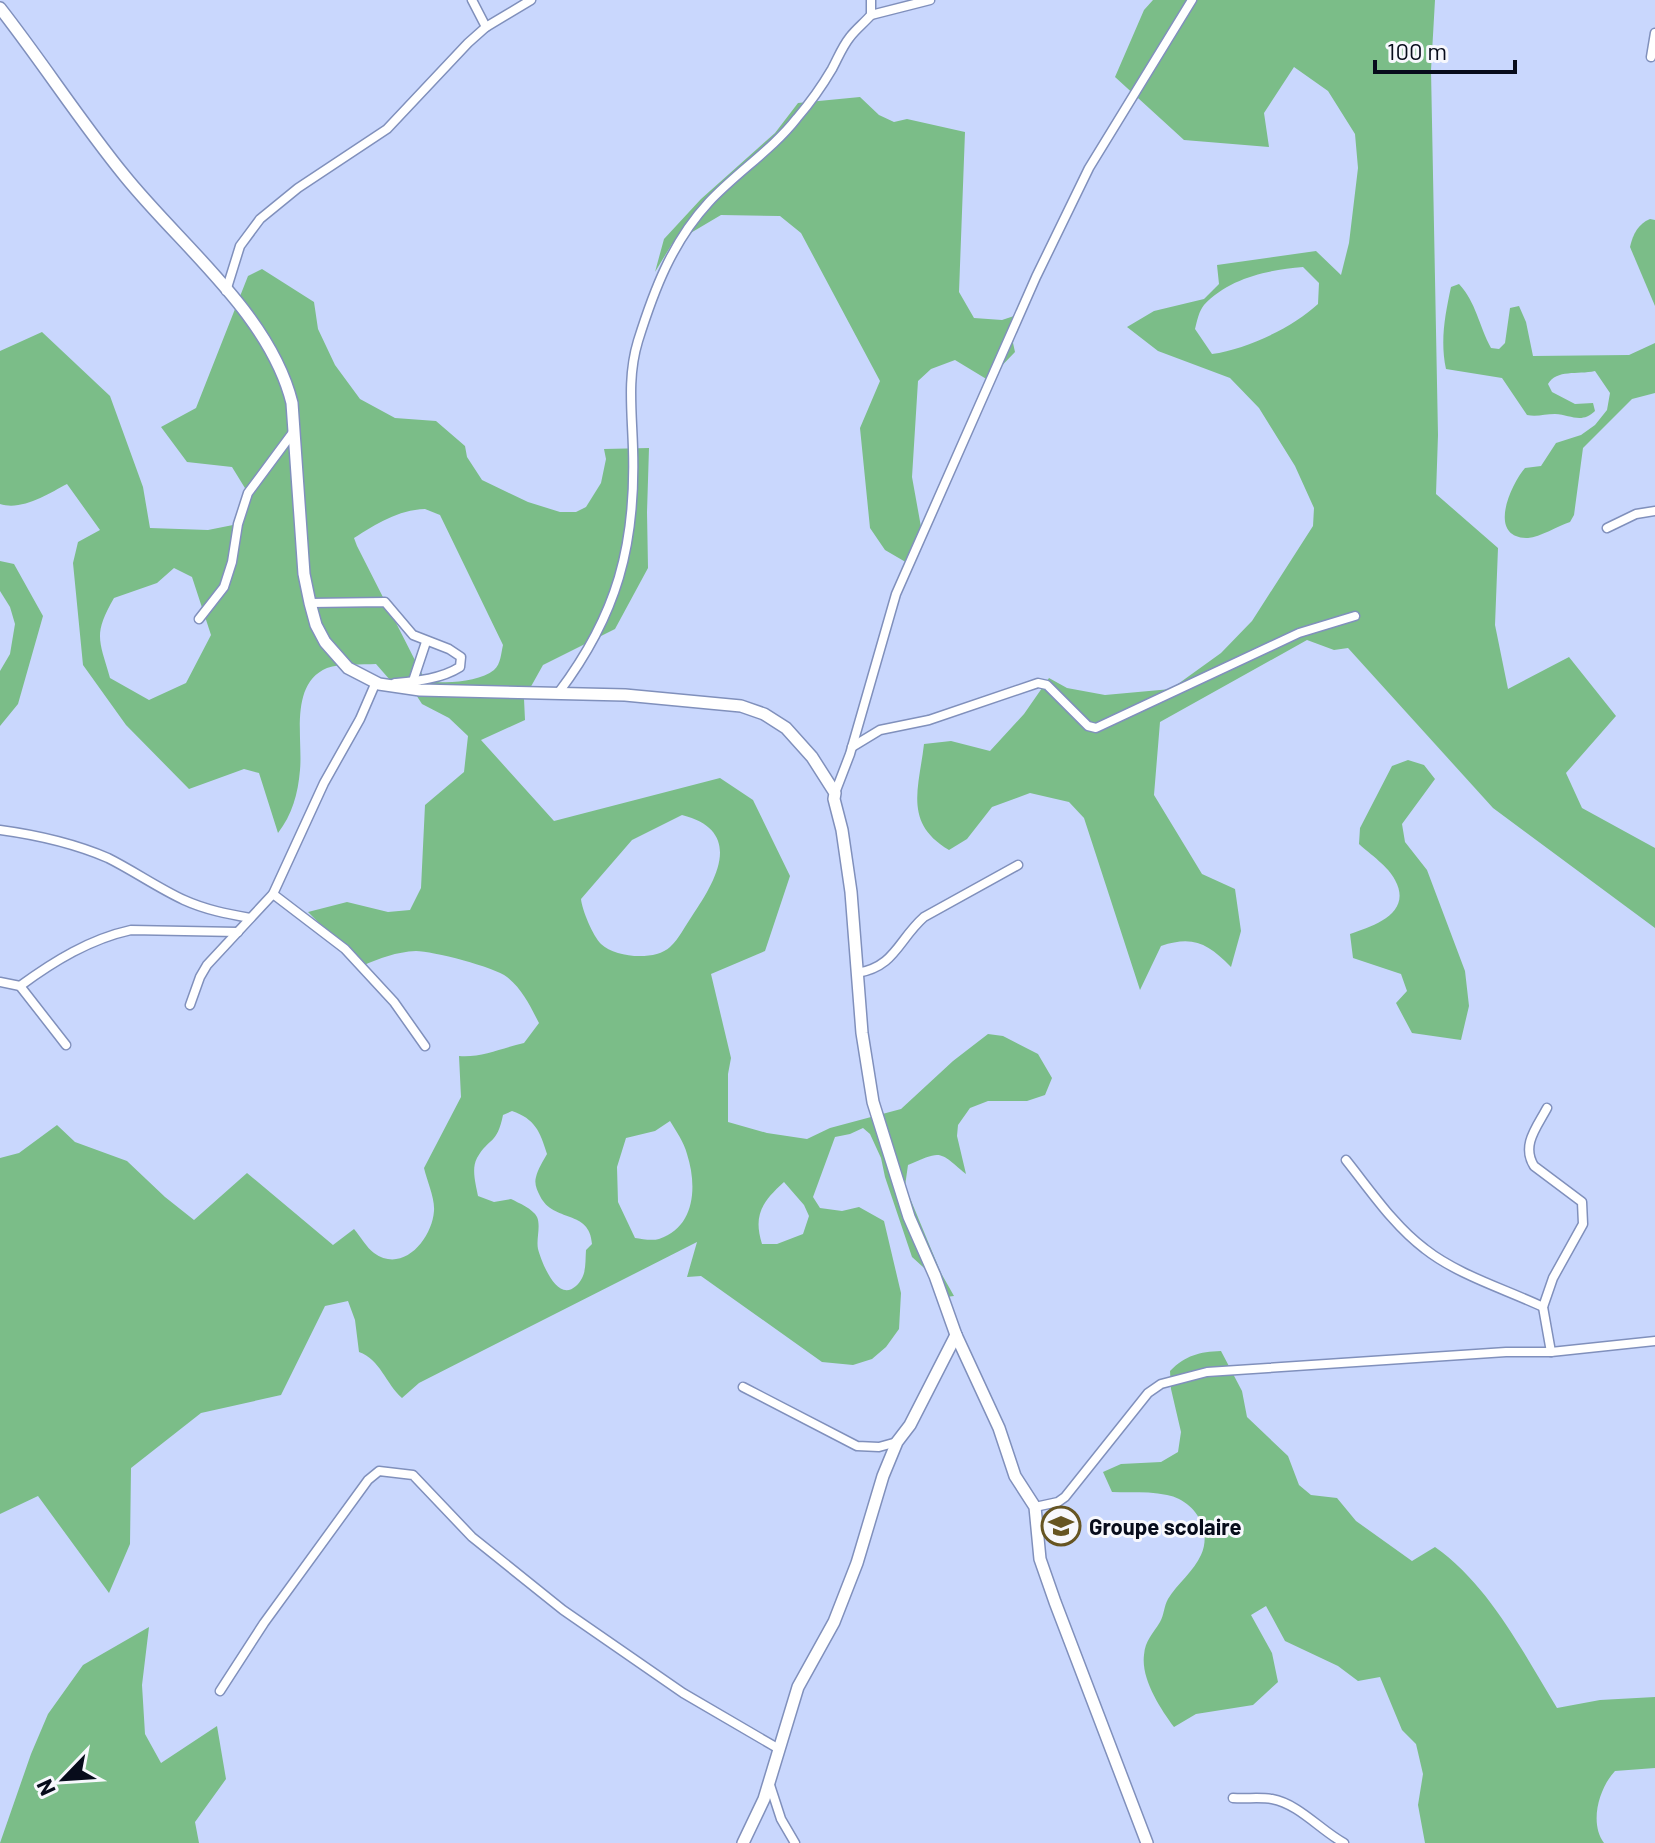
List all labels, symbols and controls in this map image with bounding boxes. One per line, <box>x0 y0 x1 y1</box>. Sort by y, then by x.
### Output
scale bar <box>1375 24 1515 74</box>
text: 100 m <box>1387 36 1447 65</box>
school or university icon: Groupe scolaire <box>1040 1505 1082 1547</box>
place label: Groupe scolaire <box>1089 1513 1241 1539</box>
north arrow <box>24 1739 104 1819</box>
text: N <box>30 1776 60 1800</box>

